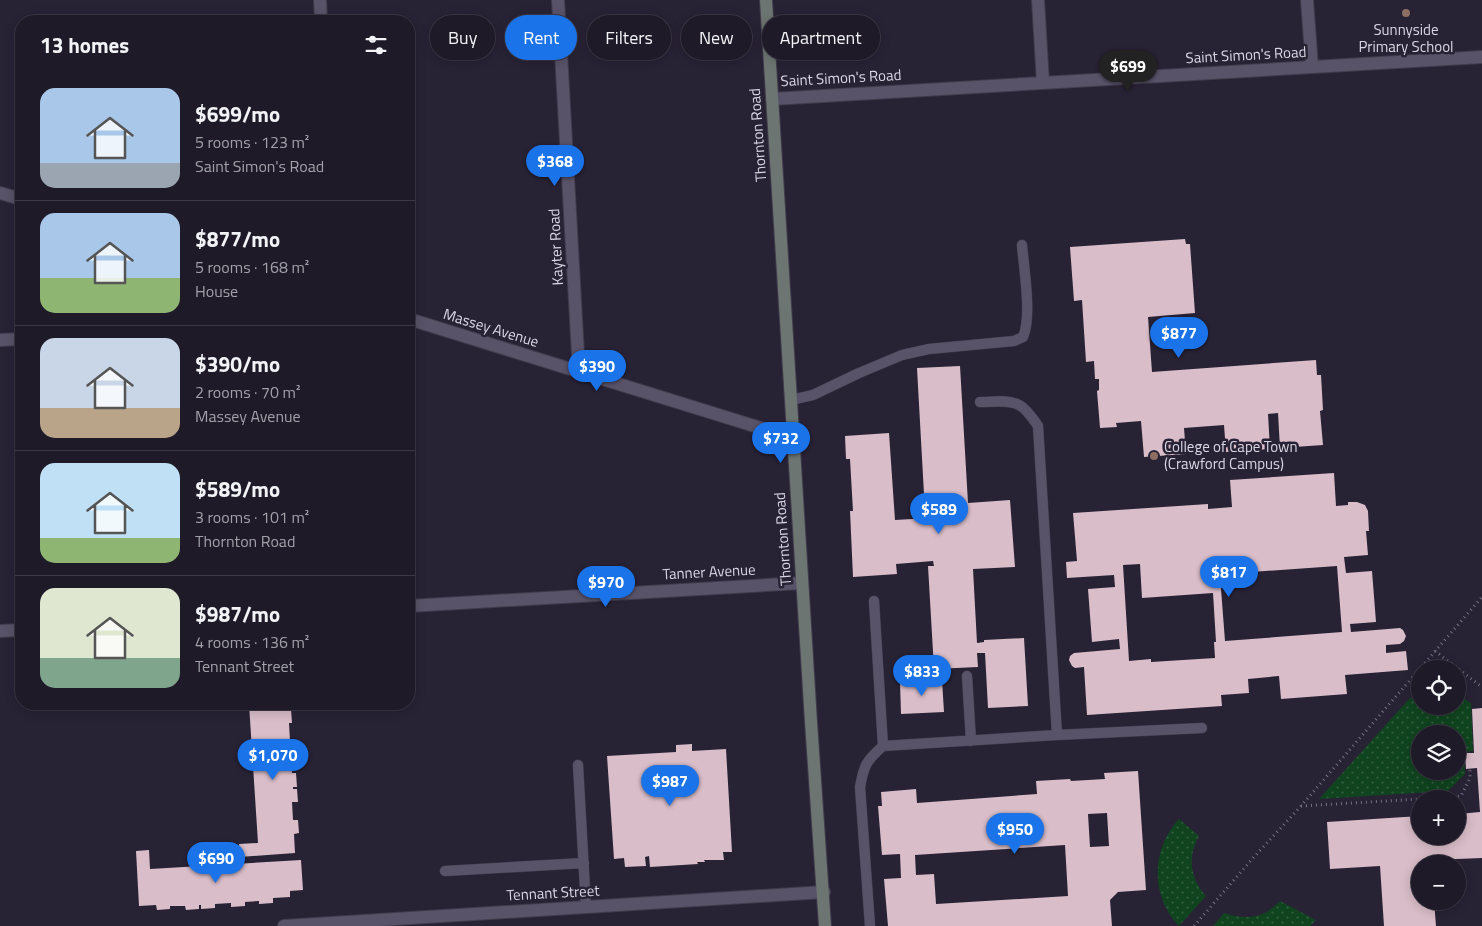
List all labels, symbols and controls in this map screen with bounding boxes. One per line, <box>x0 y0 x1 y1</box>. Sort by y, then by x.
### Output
marker: Sunnyside Primary School <box>1400 7 1412 19</box>
chip: Buy <box>430 15 495 60</box>
chip: Rent <box>505 15 577 60</box>
chip: Filters <box>587 15 671 60</box>
chip: New <box>681 15 752 60</box>
chip: Apartment <box>762 15 880 60</box>
place label: Sunnyside Primary School <box>1358 18 1454 58</box>
text: 13 homes <box>40 29 129 61</box>
icon: filters <box>362 31 390 59</box>
street label: Saint Simon's Road <box>1185 40 1307 69</box>
pin: $699 <box>1098 49 1158 92</box>
text: $699 <box>1110 54 1146 78</box>
street label: Saint Simon's Road <box>780 63 902 92</box>
street label: Thornton Road <box>743 87 772 183</box>
text: $699/mo <box>195 98 280 130</box>
icon: home <box>80 108 140 168</box>
text: 5 rooms · 123 m² <box>195 130 309 154</box>
pin: $368 <box>525 144 585 187</box>
text: $368 <box>537 149 573 173</box>
text: Saint Simon's Road <box>195 154 324 178</box>
street label: Kayter Road <box>542 208 569 286</box>
text: $877/mo <box>195 223 280 255</box>
icon: home <box>80 233 140 293</box>
text: 5 rooms · 168 m² <box>195 255 309 279</box>
text: House <box>195 279 238 303</box>
street label: Massey Avenue <box>440 302 542 353</box>
pin: $877 <box>1149 316 1209 359</box>
text: $877 <box>1161 321 1197 345</box>
text: $390/mo <box>195 348 280 380</box>
pin: $390 <box>567 350 627 392</box>
text: $390 <box>579 354 615 378</box>
icon: home <box>80 358 140 418</box>
text: 2 rooms · 70 m² <box>195 380 300 404</box>
text: Massey Avenue <box>195 404 301 428</box>
pin: $732 <box>751 422 811 464</box>
text: $732 <box>763 426 799 450</box>
place label: College of Cape Town (Crawford Campus) <box>1164 435 1298 475</box>
marker: College of Cape Town (Crawford Campus) <box>1148 450 1160 462</box>
text: $589/mo <box>195 473 280 505</box>
icon: home <box>80 483 140 543</box>
street label: Thornton Road <box>768 491 797 587</box>
pin: $589 <box>909 492 969 535</box>
text: $589 <box>921 497 957 521</box>
text: 3 rooms · 101 m² <box>195 505 309 529</box>
text: Thornton Road <box>195 529 295 553</box>
pin: $817 <box>1199 556 1259 598</box>
street label: Tanner Avenue <box>662 558 756 585</box>
text: $817 <box>1211 560 1247 584</box>
pin: $970 <box>576 566 636 608</box>
text: $970 <box>588 570 624 594</box>
text: $987/mo <box>195 598 280 630</box>
icon: home <box>80 608 140 668</box>
text: 4 rooms · 136 m² <box>195 630 309 654</box>
text: Tennant Street <box>195 654 294 678</box>
pin: $833 <box>892 654 952 697</box>
text: $833 <box>904 659 940 683</box>
map controls <box>1411 660 1466 910</box>
button: locate <box>1411 660 1466 715</box>
button: layers <box>1411 725 1466 780</box>
pin: $1,070 <box>232 738 314 781</box>
text: $1,070 <box>248 743 298 767</box>
pin: $987 <box>640 764 700 807</box>
text: $987 <box>652 769 688 793</box>
button: + <box>1411 790 1466 845</box>
pin: $950 <box>985 812 1045 855</box>
text: $950 <box>997 817 1033 841</box>
pin: $690 <box>186 842 246 884</box>
text: $690 <box>198 846 234 870</box>
button: − <box>1411 855 1466 910</box>
street label: Tennant Street <box>506 879 601 906</box>

